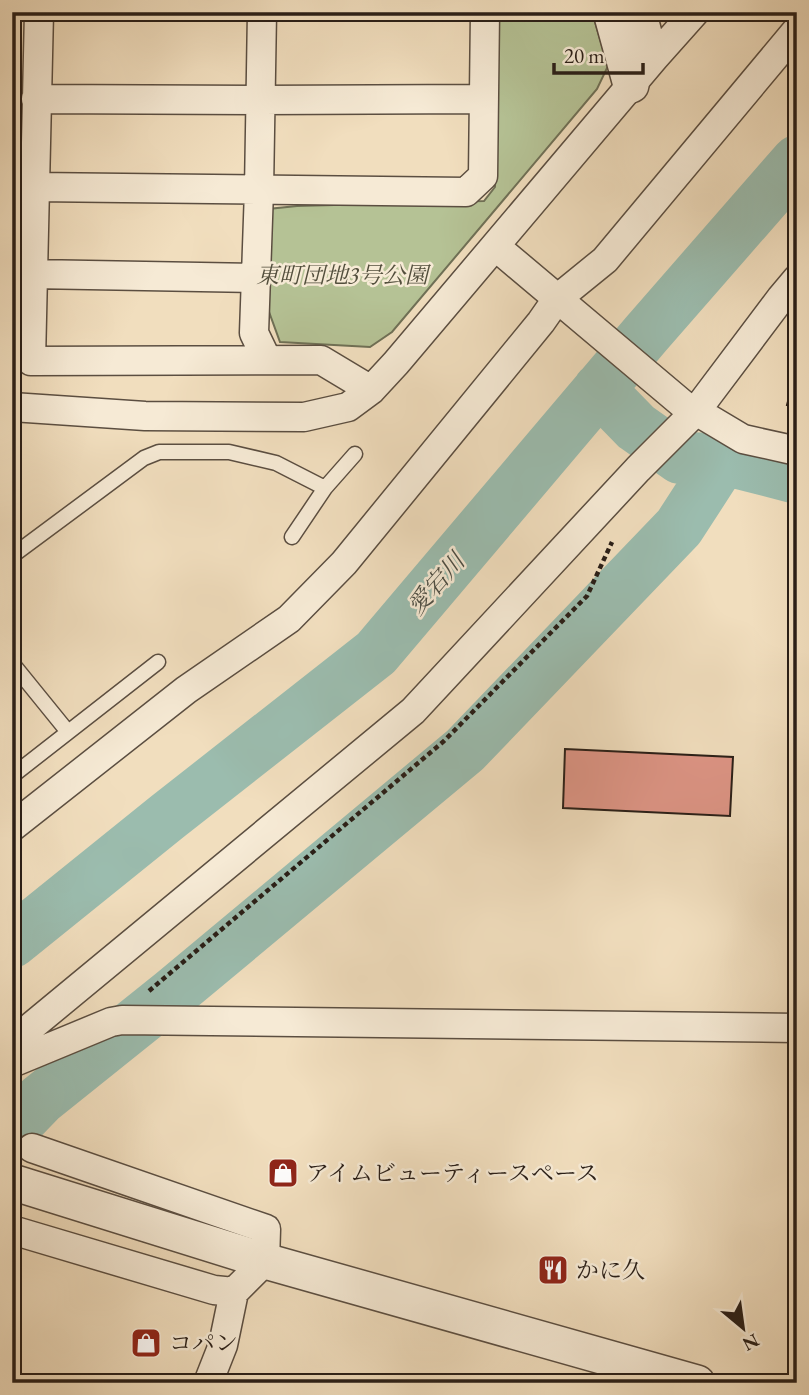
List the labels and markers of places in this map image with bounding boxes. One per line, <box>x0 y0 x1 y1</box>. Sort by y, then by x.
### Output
shop icon: アイムビューティースペース <box>266 1156 300 1190</box>
place label: アイムビューティースペース <box>306 1158 599 1188</box>
restaurant icon: かに久 <box>536 1253 570 1287</box>
place label: かに久 <box>576 1255 645 1285</box>
shop icon: コパン <box>129 1326 163 1360</box>
place label: コパン <box>169 1328 238 1358</box>

